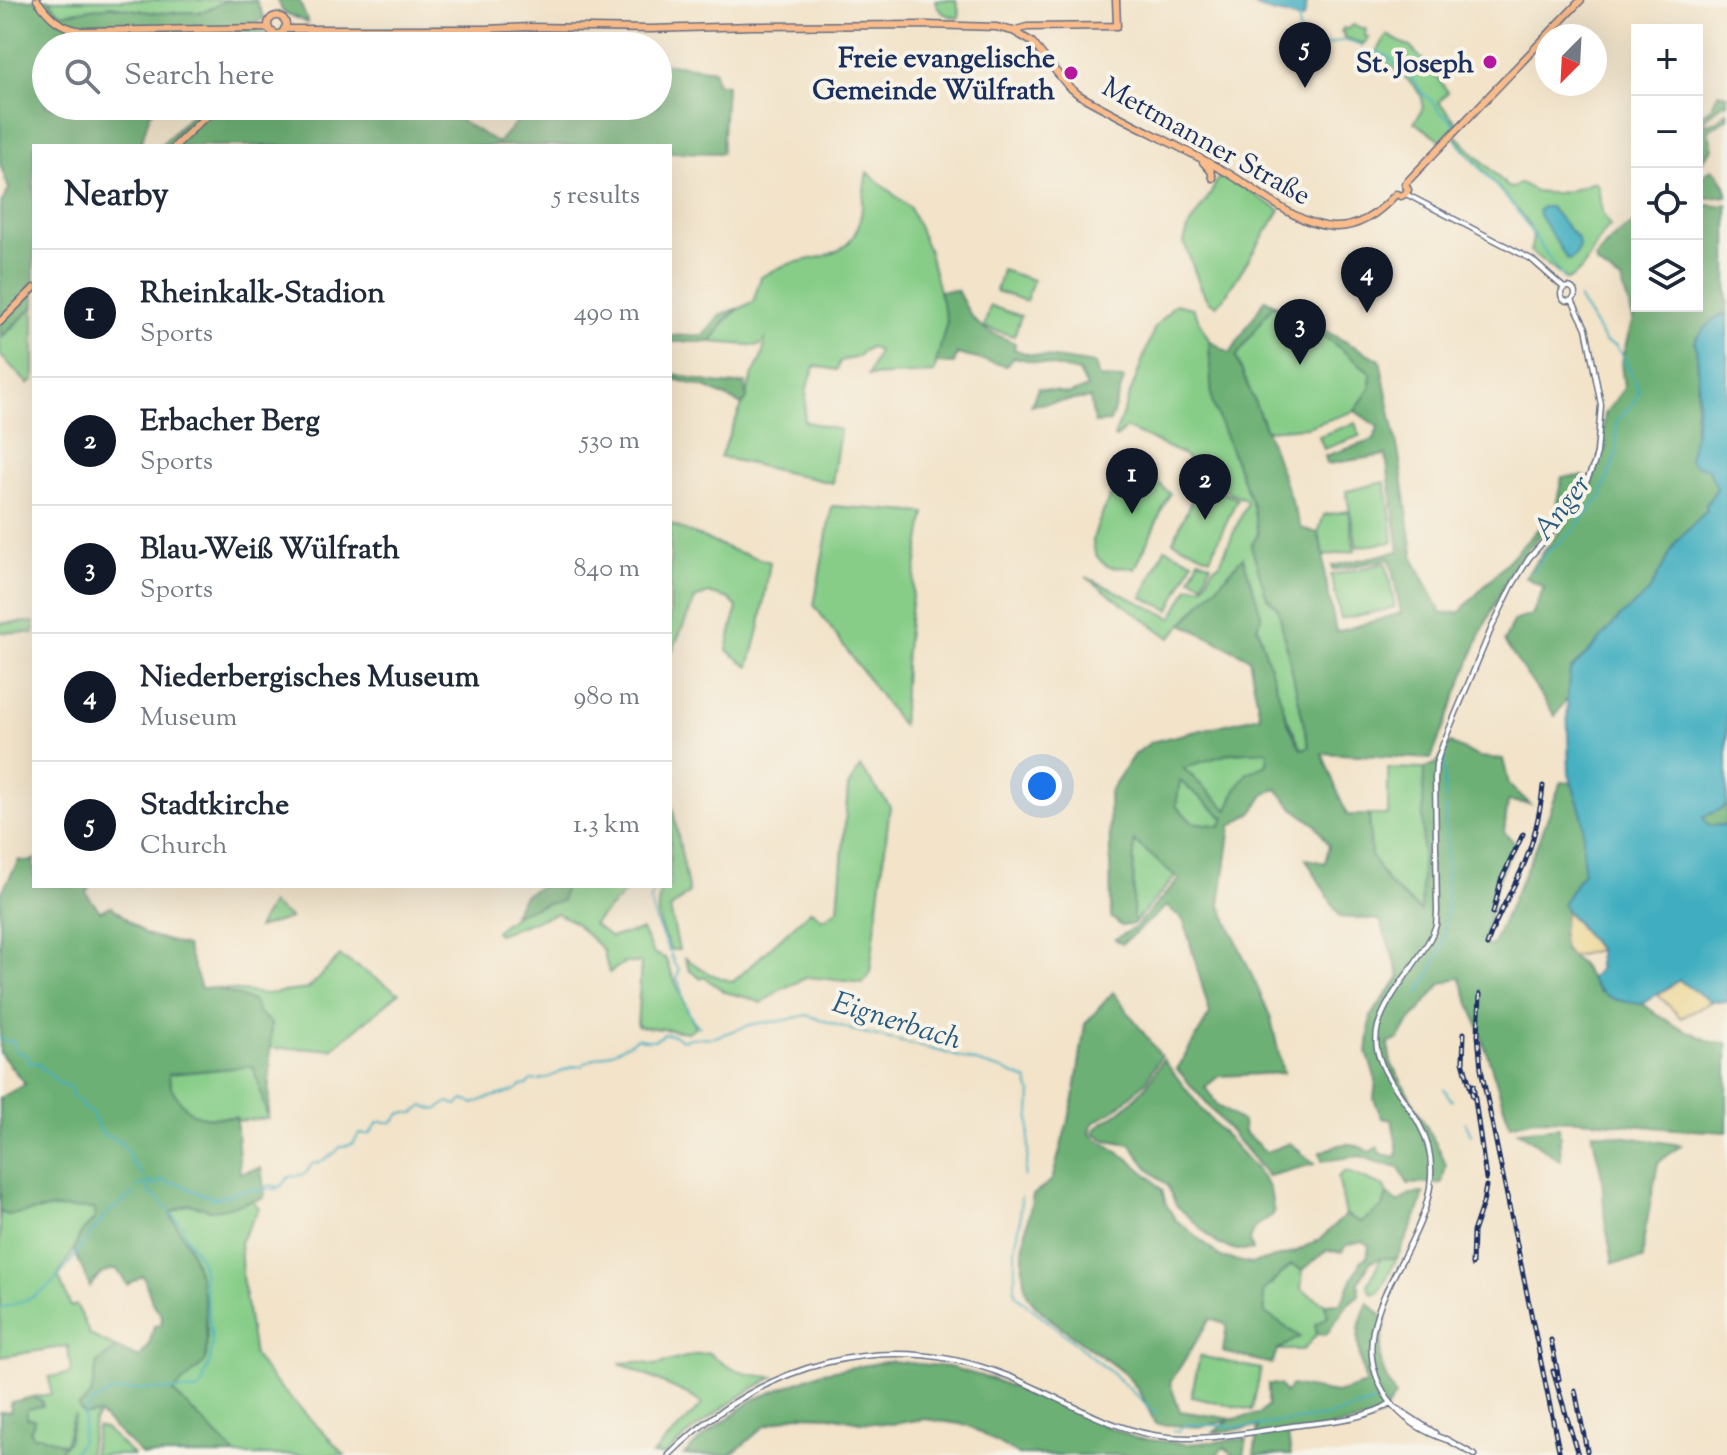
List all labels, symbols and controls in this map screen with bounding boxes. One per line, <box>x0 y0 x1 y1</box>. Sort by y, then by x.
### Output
pin: 5 <box>1279 22 1331 88</box>
north arrow <box>1535 24 1607 96</box>
map controls <box>1631 24 1703 312</box>
button: + <box>1631 24 1703 96</box>
search box <box>32 32 672 120</box>
place label: Freie evangelische Gemeinde Wülfrath <box>812 40 1056 112</box>
place label: St. Joseph <box>1356 45 1475 85</box>
marker: St. Joseph <box>1481 53 1499 71</box>
icon: search <box>60 54 104 98</box>
text: Search here <box>124 55 274 98</box>
marker: Freie evangelische Gemeinde Wülfrath <box>1062 64 1080 82</box>
street label: Mettmanner Straße <box>1094 69 1317 217</box>
button: − <box>1631 96 1703 168</box>
button: locate <box>1631 168 1703 240</box>
text: Nearby <box>64 172 169 221</box>
text: 5 results <box>552 178 640 215</box>
button: layers <box>1631 240 1703 312</box>
pin: 4 <box>1341 247 1393 313</box>
text: Rheinkalk-Stadion <box>140 273 385 316</box>
text: 1 <box>86 295 94 332</box>
text: 490 m <box>574 295 640 332</box>
pin: 3 <box>1274 299 1326 365</box>
text: Sports <box>140 316 213 353</box>
text: Erbacher Berg <box>140 401 320 444</box>
text: 2 <box>84 423 96 460</box>
text: 530 m <box>580 423 640 460</box>
text: Sports <box>140 444 213 481</box>
pin: 1 <box>1106 448 1158 514</box>
pin: 2 <box>1179 454 1231 520</box>
water label: Anger <box>1523 466 1603 551</box>
text: Blau-Weiß Wülfrath <box>140 529 400 572</box>
text: 3 <box>85 551 95 588</box>
text: 840 m <box>574 551 640 588</box>
text: Sports <box>140 572 213 609</box>
text: Niederbergisches Museum <box>140 657 479 700</box>
text: 4 <box>83 679 97 716</box>
text: 980 m <box>574 679 640 716</box>
text: Museum <box>140 700 237 737</box>
your location <box>1022 766 1062 806</box>
text: Stadtkirche <box>140 785 289 828</box>
text: 5 <box>86 807 94 844</box>
text: 1.3 km <box>573 807 640 844</box>
text: Church <box>140 828 228 865</box>
water label: Eignerbach <box>826 982 967 1063</box>

